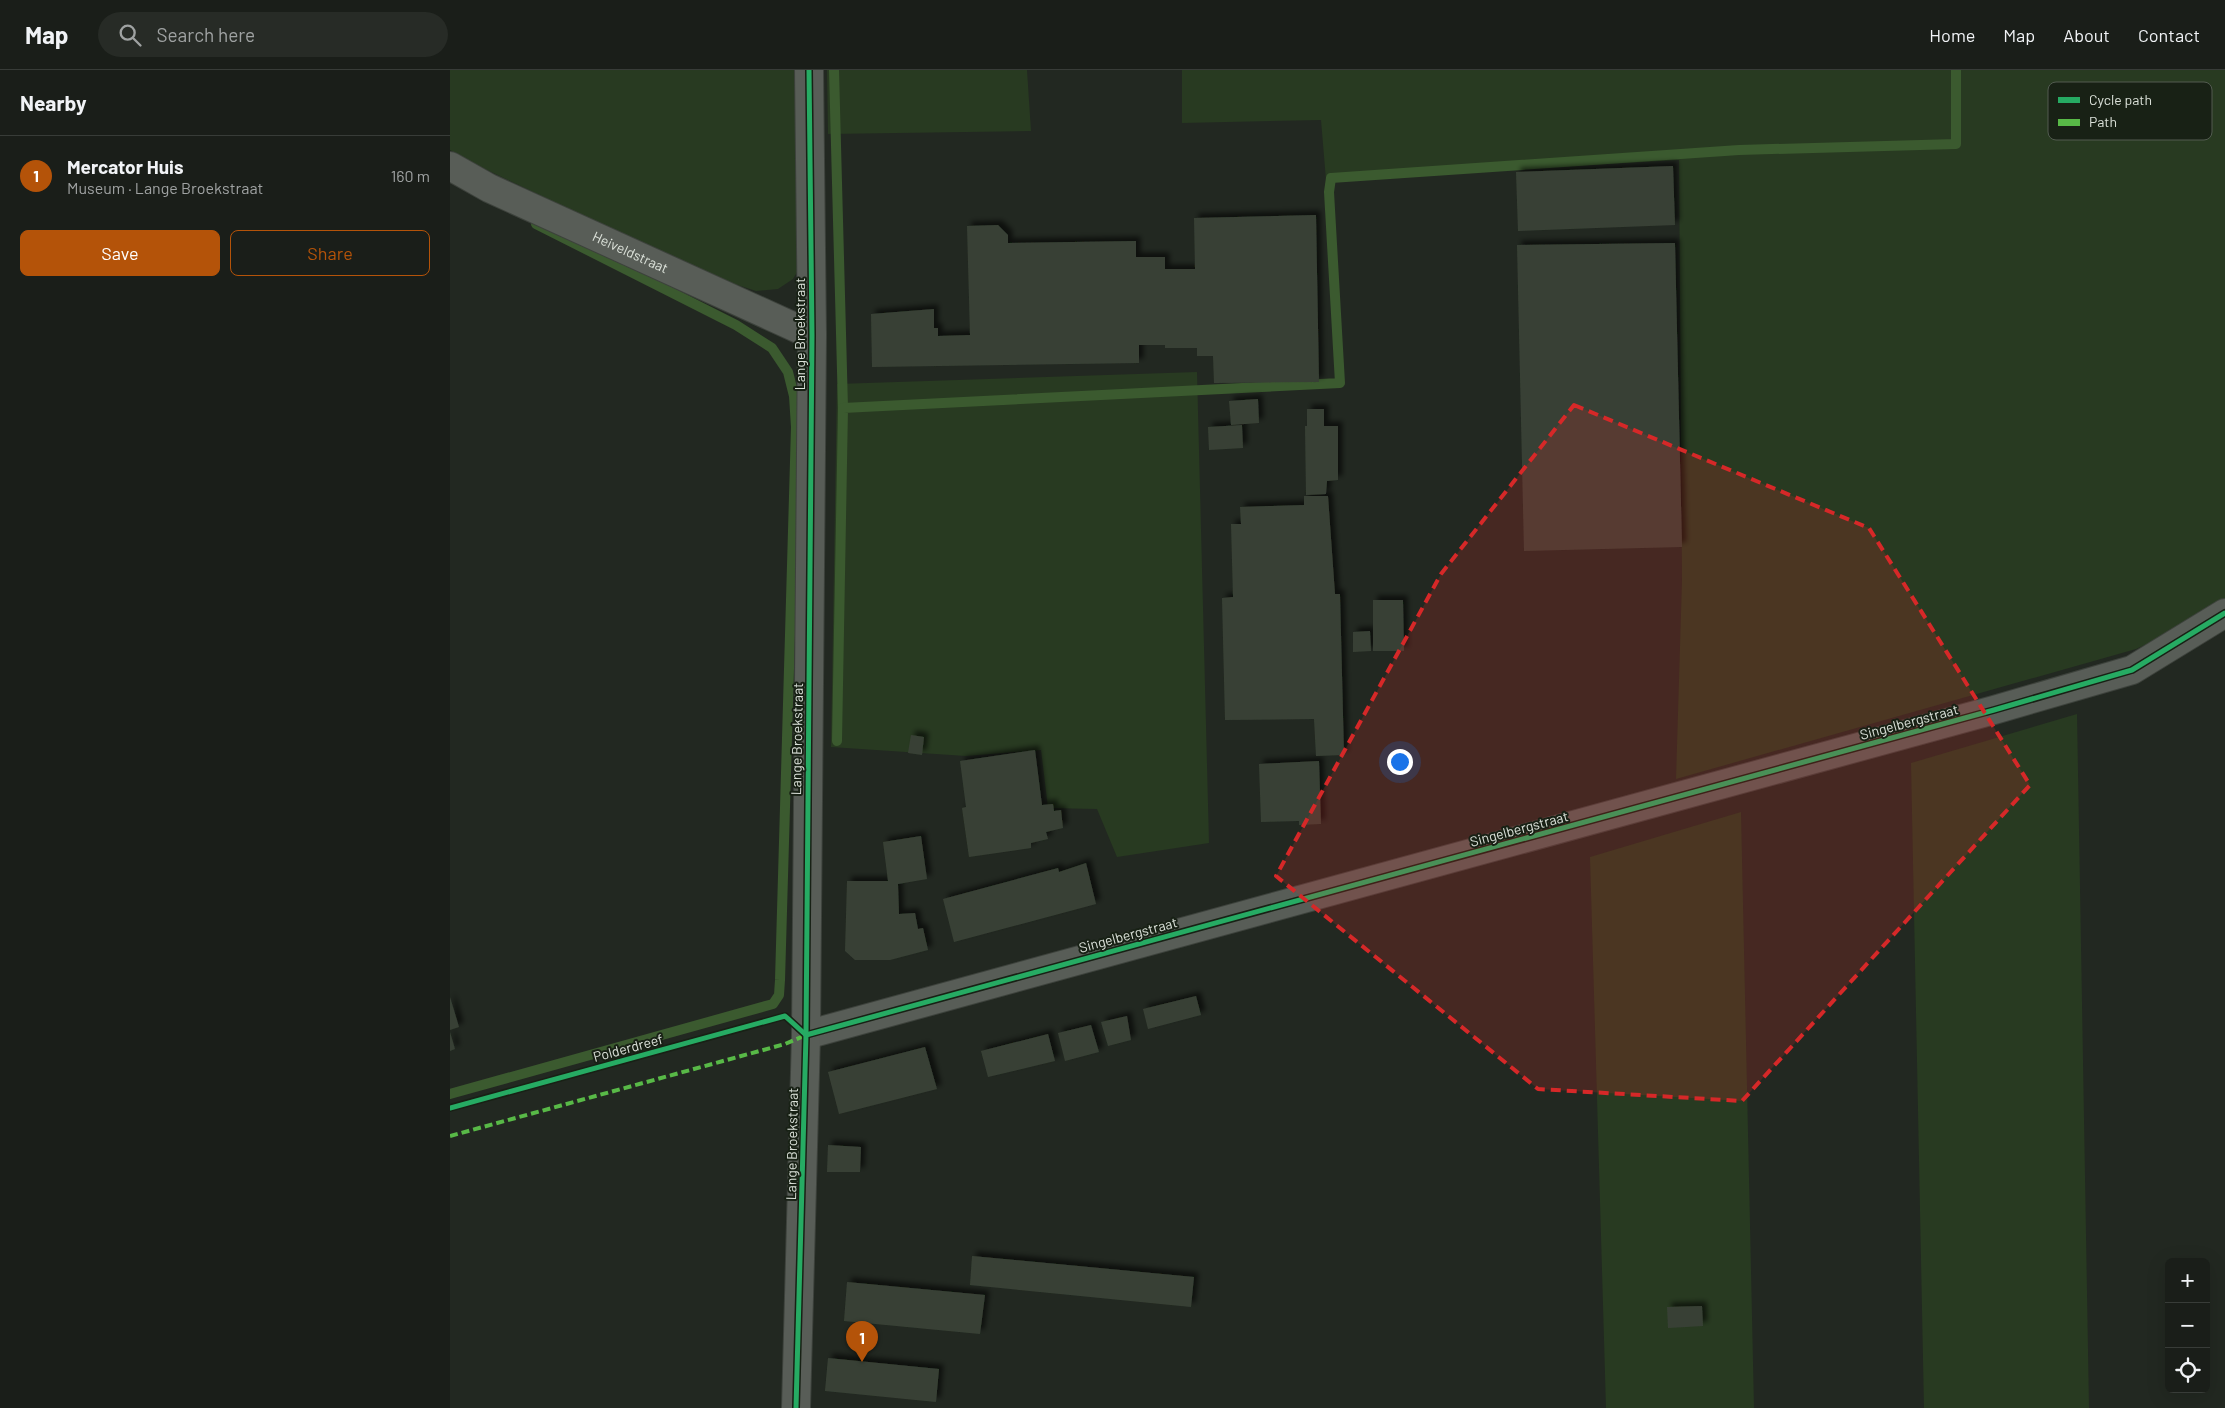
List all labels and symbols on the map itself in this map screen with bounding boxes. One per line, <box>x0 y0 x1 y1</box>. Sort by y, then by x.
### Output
legend <box>2048 82 2212 140</box>
text: Cycle path <box>2089 91 2152 108</box>
text: Path <box>2089 113 2117 130</box>
street label: Heiveldstraat <box>590 227 671 276</box>
street label: Lange Broekstraat <box>791 278 808 390</box>
street label: Lange Broekstraat <box>787 683 806 795</box>
street label: Singelbergstraat <box>1858 700 1960 743</box>
your location <box>1387 749 1413 775</box>
street label: Singelbergstraat <box>1468 807 1570 850</box>
street label: Singelbergstraat <box>1077 913 1179 956</box>
street label: Polderdreef <box>591 1030 665 1065</box>
street label: Lange Broekstraat <box>782 1088 801 1200</box>
pin: 1 <box>846 1321 878 1362</box>

